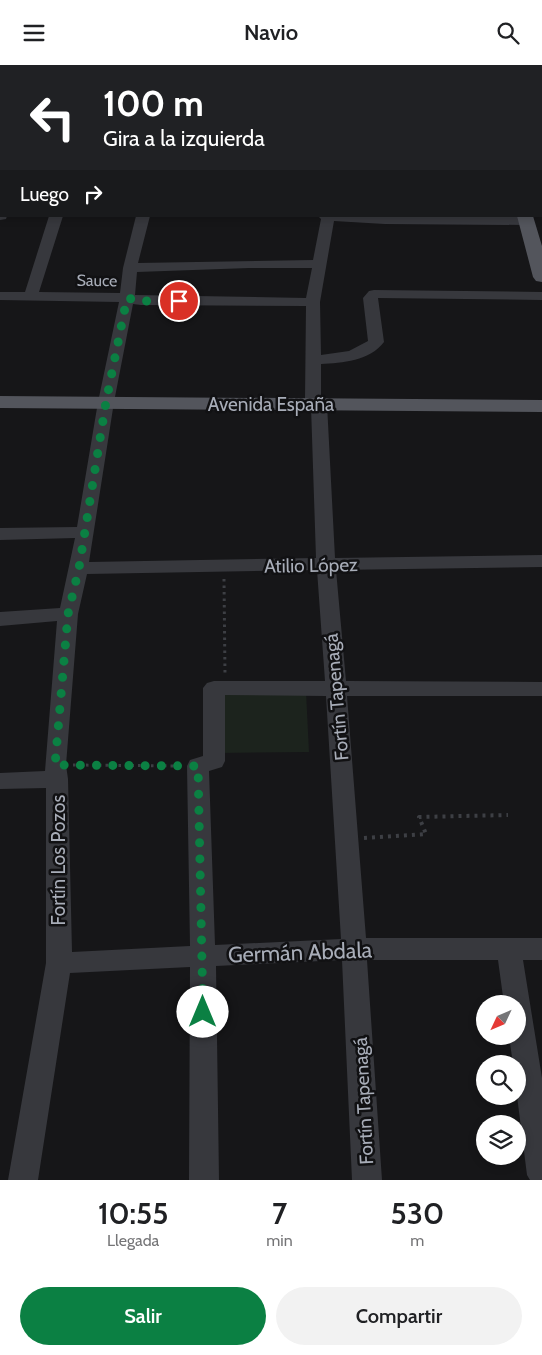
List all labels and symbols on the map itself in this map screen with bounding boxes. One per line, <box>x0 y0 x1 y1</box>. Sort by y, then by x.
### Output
street label: Sauce <box>76 271 118 290</box>
pin <box>158 280 200 322</box>
street label: Avenida España <box>208 393 334 416</box>
street label: Atilio López <box>264 553 358 578</box>
street label: Fortín Tapenagá <box>319 632 354 762</box>
street label: Fortín Los Pozos <box>47 795 70 925</box>
street label: Germán Abdala <box>227 936 373 969</box>
position arrow <box>176 985 228 1037</box>
north arrow <box>476 995 526 1045</box>
street label: Fortín Tapenagá <box>349 1037 378 1165</box>

